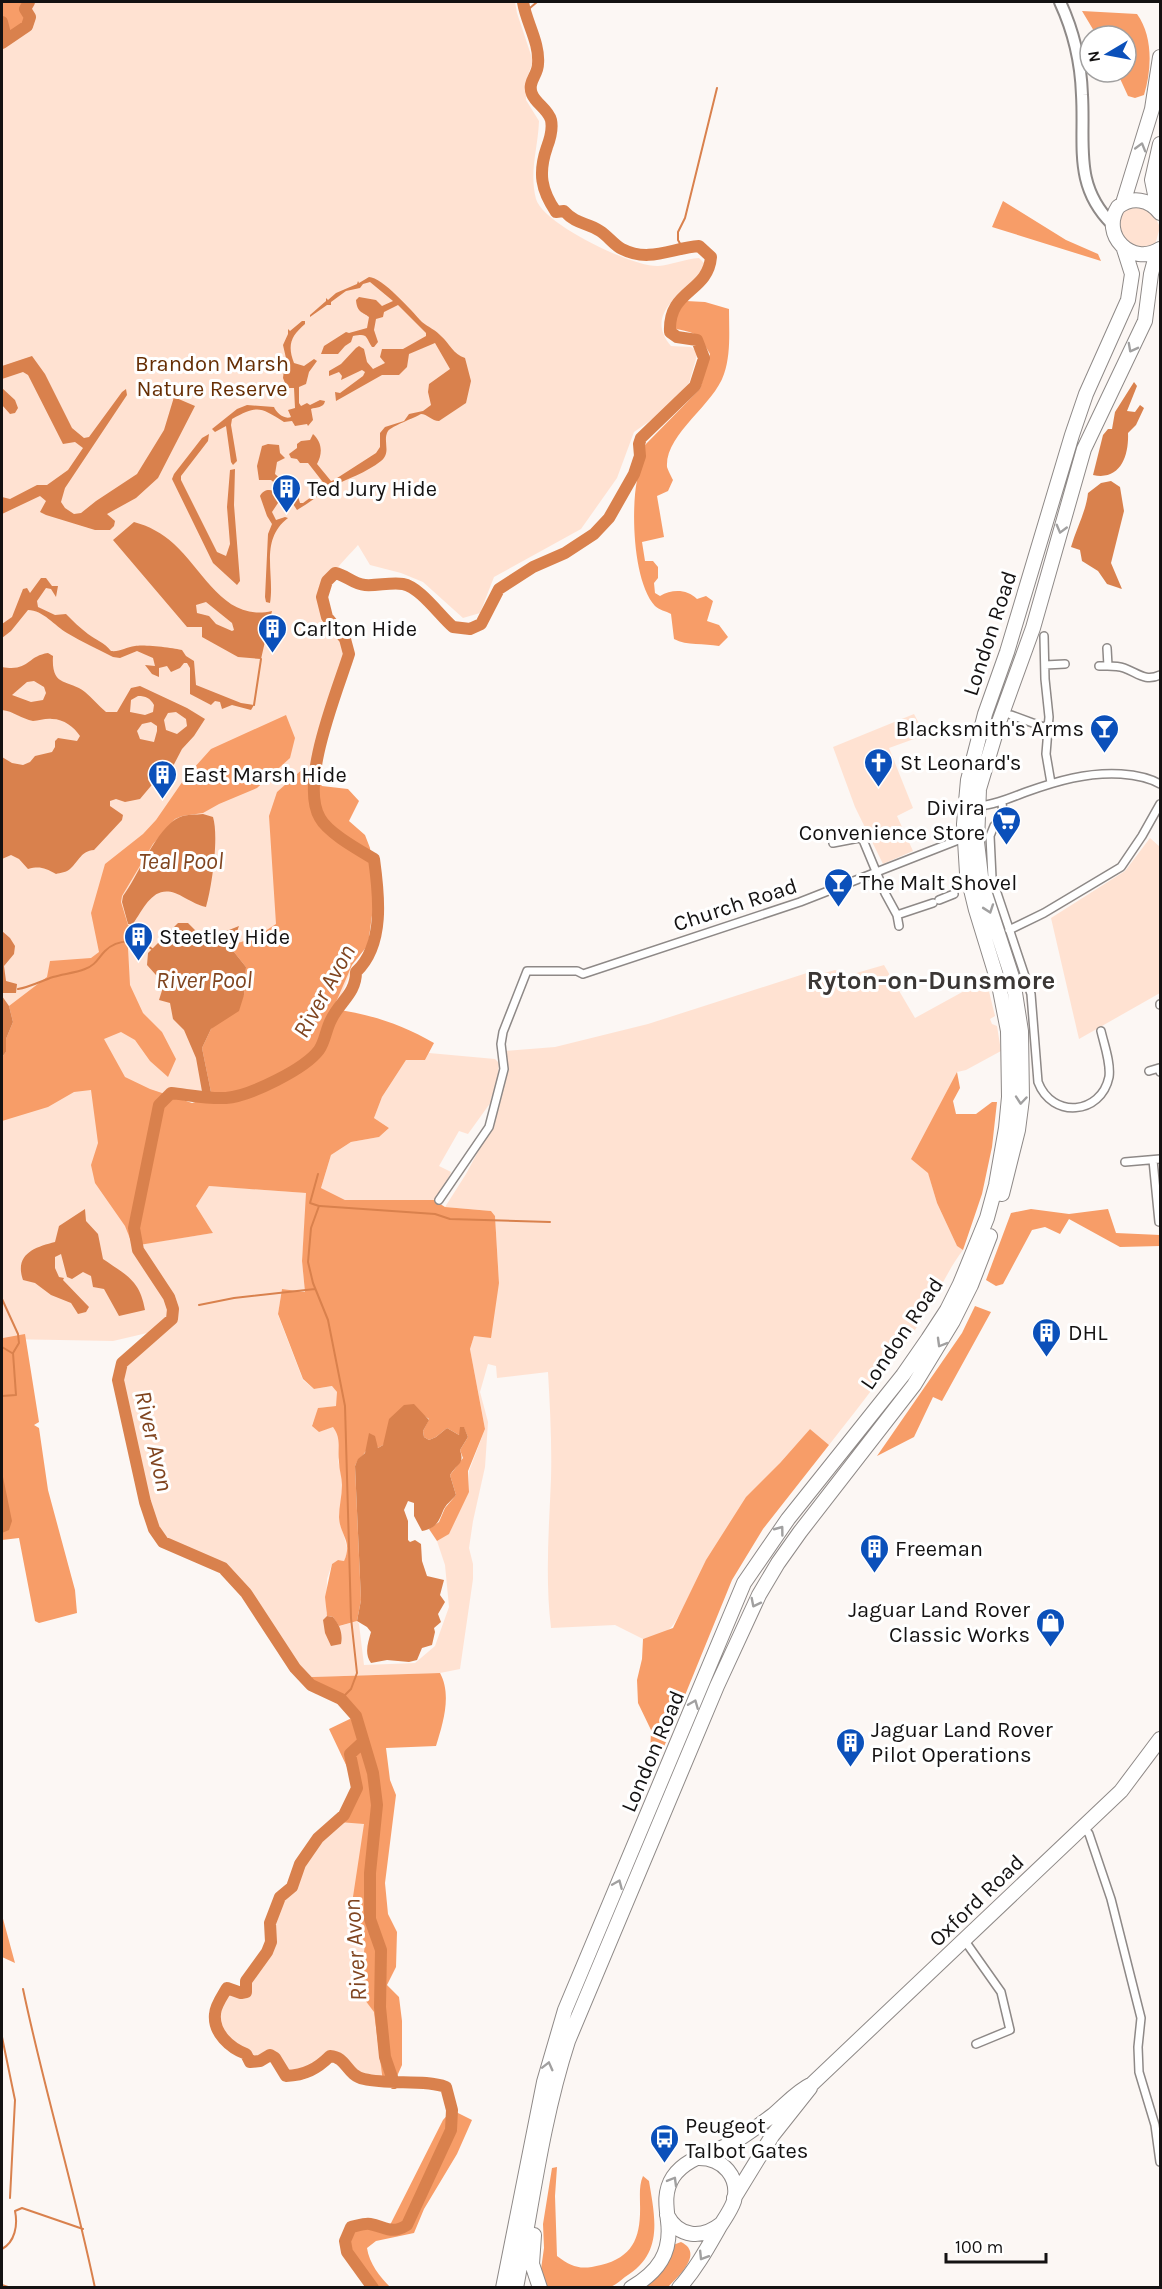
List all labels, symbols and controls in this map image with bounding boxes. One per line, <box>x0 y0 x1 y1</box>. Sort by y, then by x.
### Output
north arrow <box>1078 24 1138 84</box>
text: N <box>1083 49 1104 64</box>
one-way arrow <box>1134 142 1146 153</box>
one-way arrow <box>1128 342 1139 352</box>
park label: Brandon Marsh Nature Reserve <box>135 351 289 402</box>
building icon: Ted Jury Hide <box>270 472 302 514</box>
place label: Ted Jury Hide <box>307 476 437 502</box>
one-way arrow <box>1055 524 1068 534</box>
street label: London Road <box>958 568 1022 699</box>
building icon: Carlton Hide <box>256 612 288 654</box>
place label: Carlton Hide <box>293 616 417 642</box>
bar icon: Blacksmith's Arms <box>1089 712 1121 754</box>
place label: Blacksmith's Arms <box>896 716 1084 742</box>
church icon: St Leonard's <box>863 746 895 788</box>
place label: St Leonard's <box>900 750 1021 776</box>
building icon: East Marsh Hide <box>146 758 178 800</box>
place label: East Marsh Hide <box>183 762 347 788</box>
place label: Divira Convenience Store <box>799 795 985 846</box>
supermarket icon: Divira Convenience Store <box>990 804 1022 846</box>
water label: Teal Pool <box>138 847 224 875</box>
bar icon: The Malt Shovel <box>822 866 854 908</box>
place label: The Malt Shovel <box>859 870 1017 896</box>
street label: Church Road <box>670 873 800 937</box>
one-way arrow <box>981 904 994 914</box>
building icon: Steetley Hide <box>122 920 154 962</box>
place label: Steetley Hide <box>159 924 290 950</box>
water label: River Avon <box>287 939 361 1043</box>
district label: Ryton-on-Dunsmore <box>807 965 1055 996</box>
water label: River Pool <box>156 966 252 994</box>
one-way arrow <box>1015 1095 1028 1104</box>
street label: London Road <box>855 1272 949 1395</box>
building icon: DHL <box>1031 1316 1063 1358</box>
place label: DHL <box>1068 1320 1108 1346</box>
one-way arrow <box>937 1337 948 1347</box>
water label: River Avon <box>129 1388 179 1494</box>
one-way arrow <box>772 1525 783 1536</box>
building icon: Freeman <box>858 1532 890 1574</box>
place label: Freeman <box>895 1536 983 1562</box>
one-way arrow <box>750 1597 762 1608</box>
place label: Jaguar Land Rover Classic Works <box>848 1597 1030 1648</box>
shop icon: Jaguar Land Rover Classic Works <box>1035 1606 1067 1648</box>
street label: London Road <box>616 1687 690 1816</box>
one-way arrow <box>687 1700 699 1711</box>
place label: Jaguar Land Rover Pilot Operations <box>871 1717 1053 1768</box>
building icon: Jaguar Land Rover Pilot Operations <box>834 1726 866 1768</box>
street label: Oxford Road <box>924 1849 1030 1952</box>
one-way arrow <box>611 1879 623 1890</box>
water label: River Avon <box>337 1898 373 2002</box>
one-way arrow <box>541 2061 554 2071</box>
place label: Peugeot Talbot Gates <box>685 2113 808 2164</box>
bus stop icon: Peugeot Talbot Gates <box>648 2122 680 2164</box>
one-way arrow <box>666 2177 677 2187</box>
scale bar <box>946 2226 1046 2264</box>
text: 100 m <box>955 2236 1003 2258</box>
one-way arrow <box>698 2250 710 2260</box>

